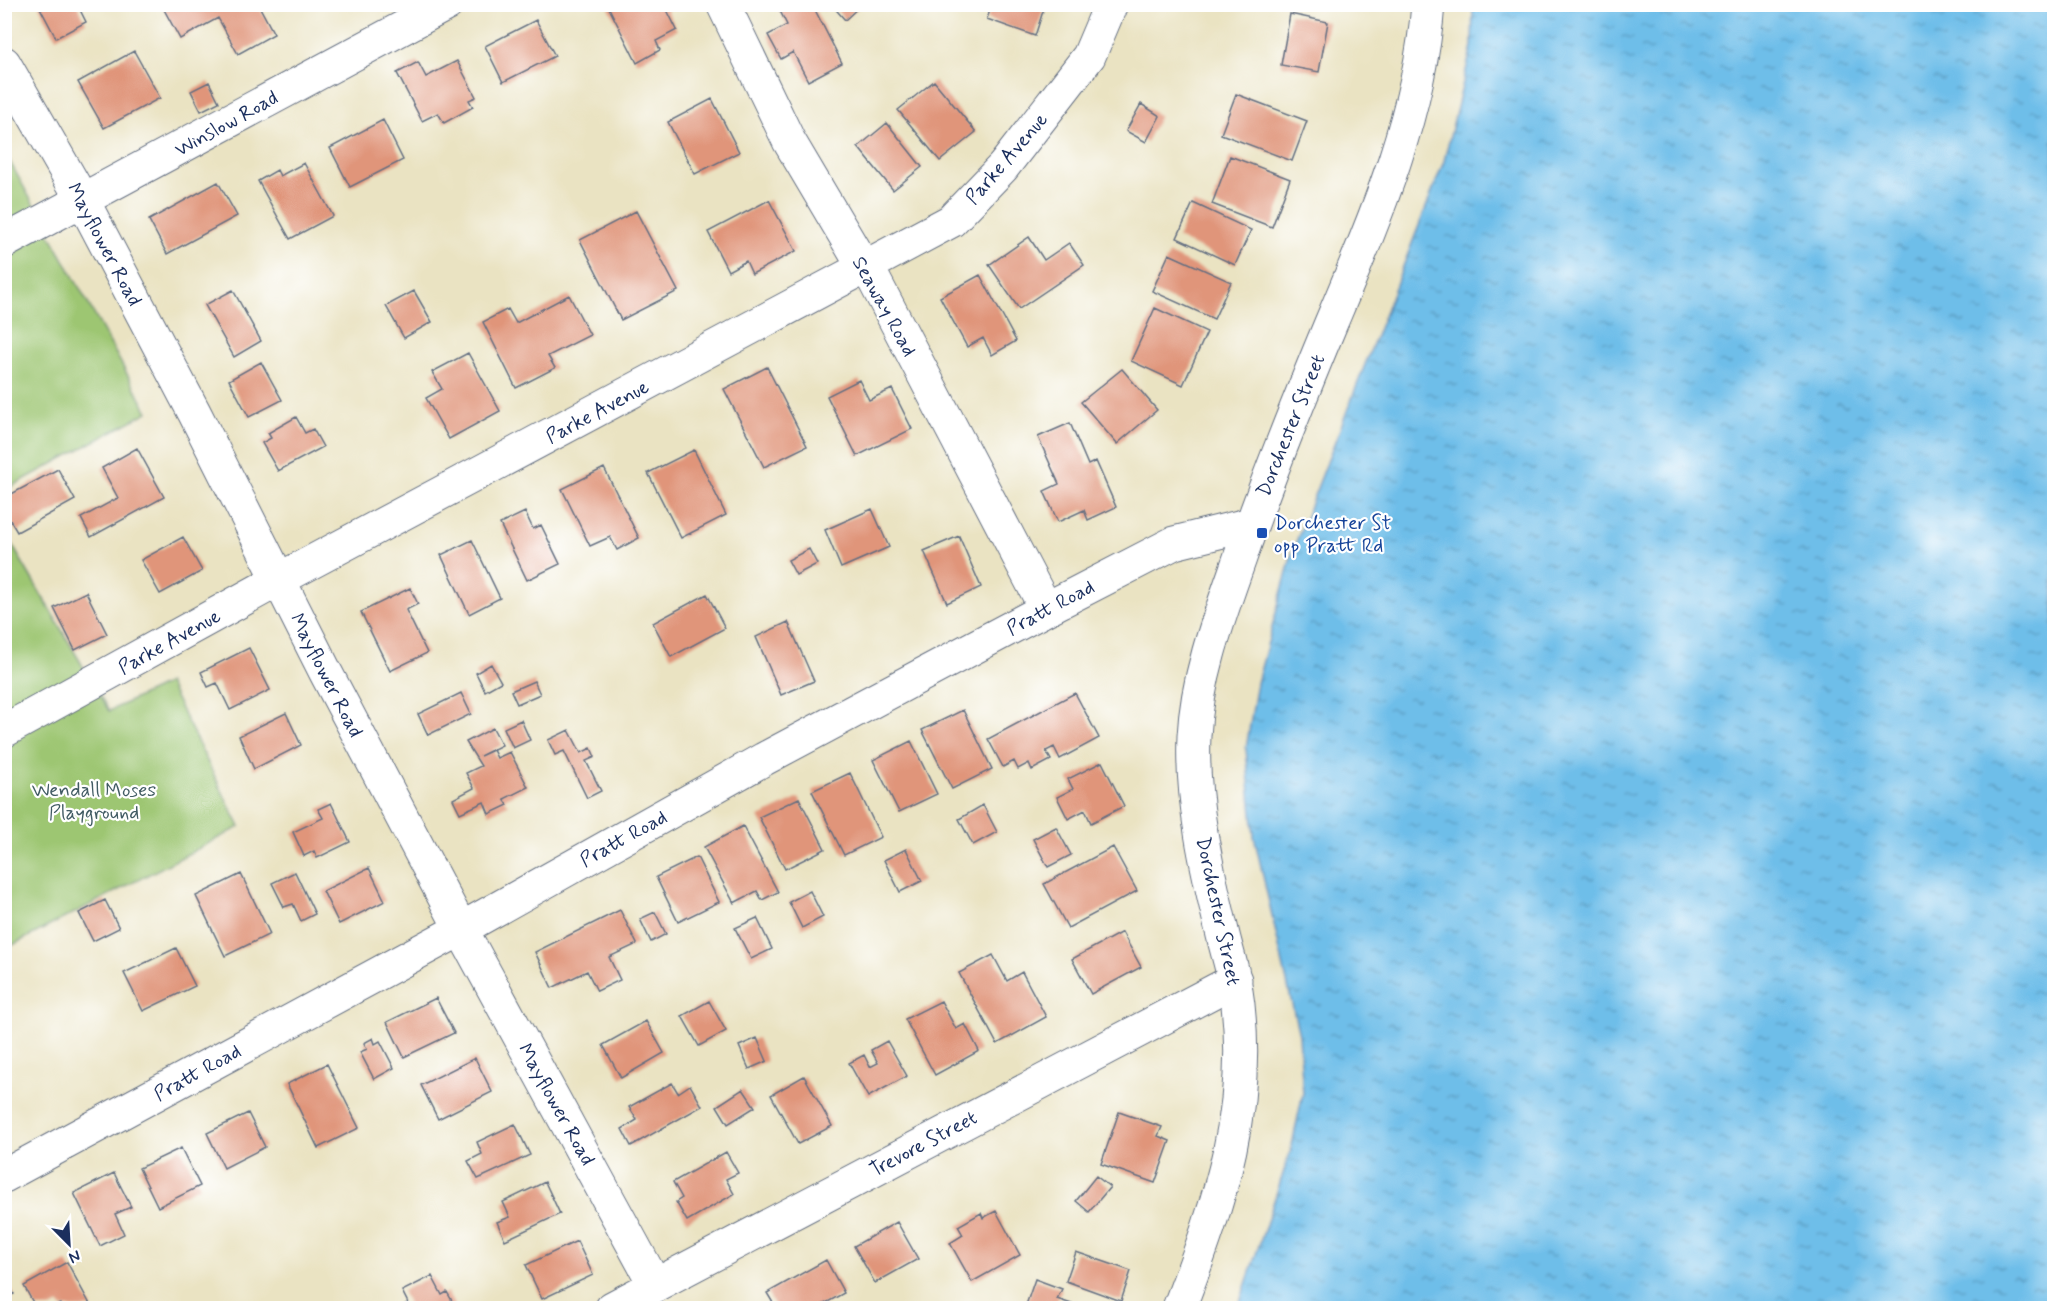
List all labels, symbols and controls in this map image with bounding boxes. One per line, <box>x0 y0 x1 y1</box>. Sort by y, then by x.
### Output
street label: Winslow Road <box>170 85 283 164</box>
street label: Parke Avenue <box>960 107 1055 211</box>
street label: Mayflower Road <box>60 178 148 311</box>
street label: Seaway Road <box>845 252 922 362</box>
street label: Dorchester Street <box>1251 350 1332 501</box>
street label: Parke Avenue <box>541 374 654 451</box>
place label: Dorchester St opp Pratt Rd <box>1274 510 1391 560</box>
marker: Dorchester St opp Pratt Rd <box>1255 526 1269 540</box>
street label: Pratt Road <box>1002 574 1099 643</box>
street label: Parke Avenue <box>114 603 226 682</box>
street label: Mayflower Road <box>283 609 369 742</box>
park label: Wendall Moses Playground <box>32 777 156 827</box>
street label: Pratt Road <box>575 804 672 874</box>
street label: Dorchester Street <box>1189 834 1246 988</box>
street label: Pratt Road <box>149 1038 246 1108</box>
street label: Mayflower Road <box>511 1039 600 1171</box>
street label: Trevore Street <box>865 1105 982 1184</box>
north arrow <box>39 1214 99 1274</box>
text: N <box>65 1245 84 1268</box>

